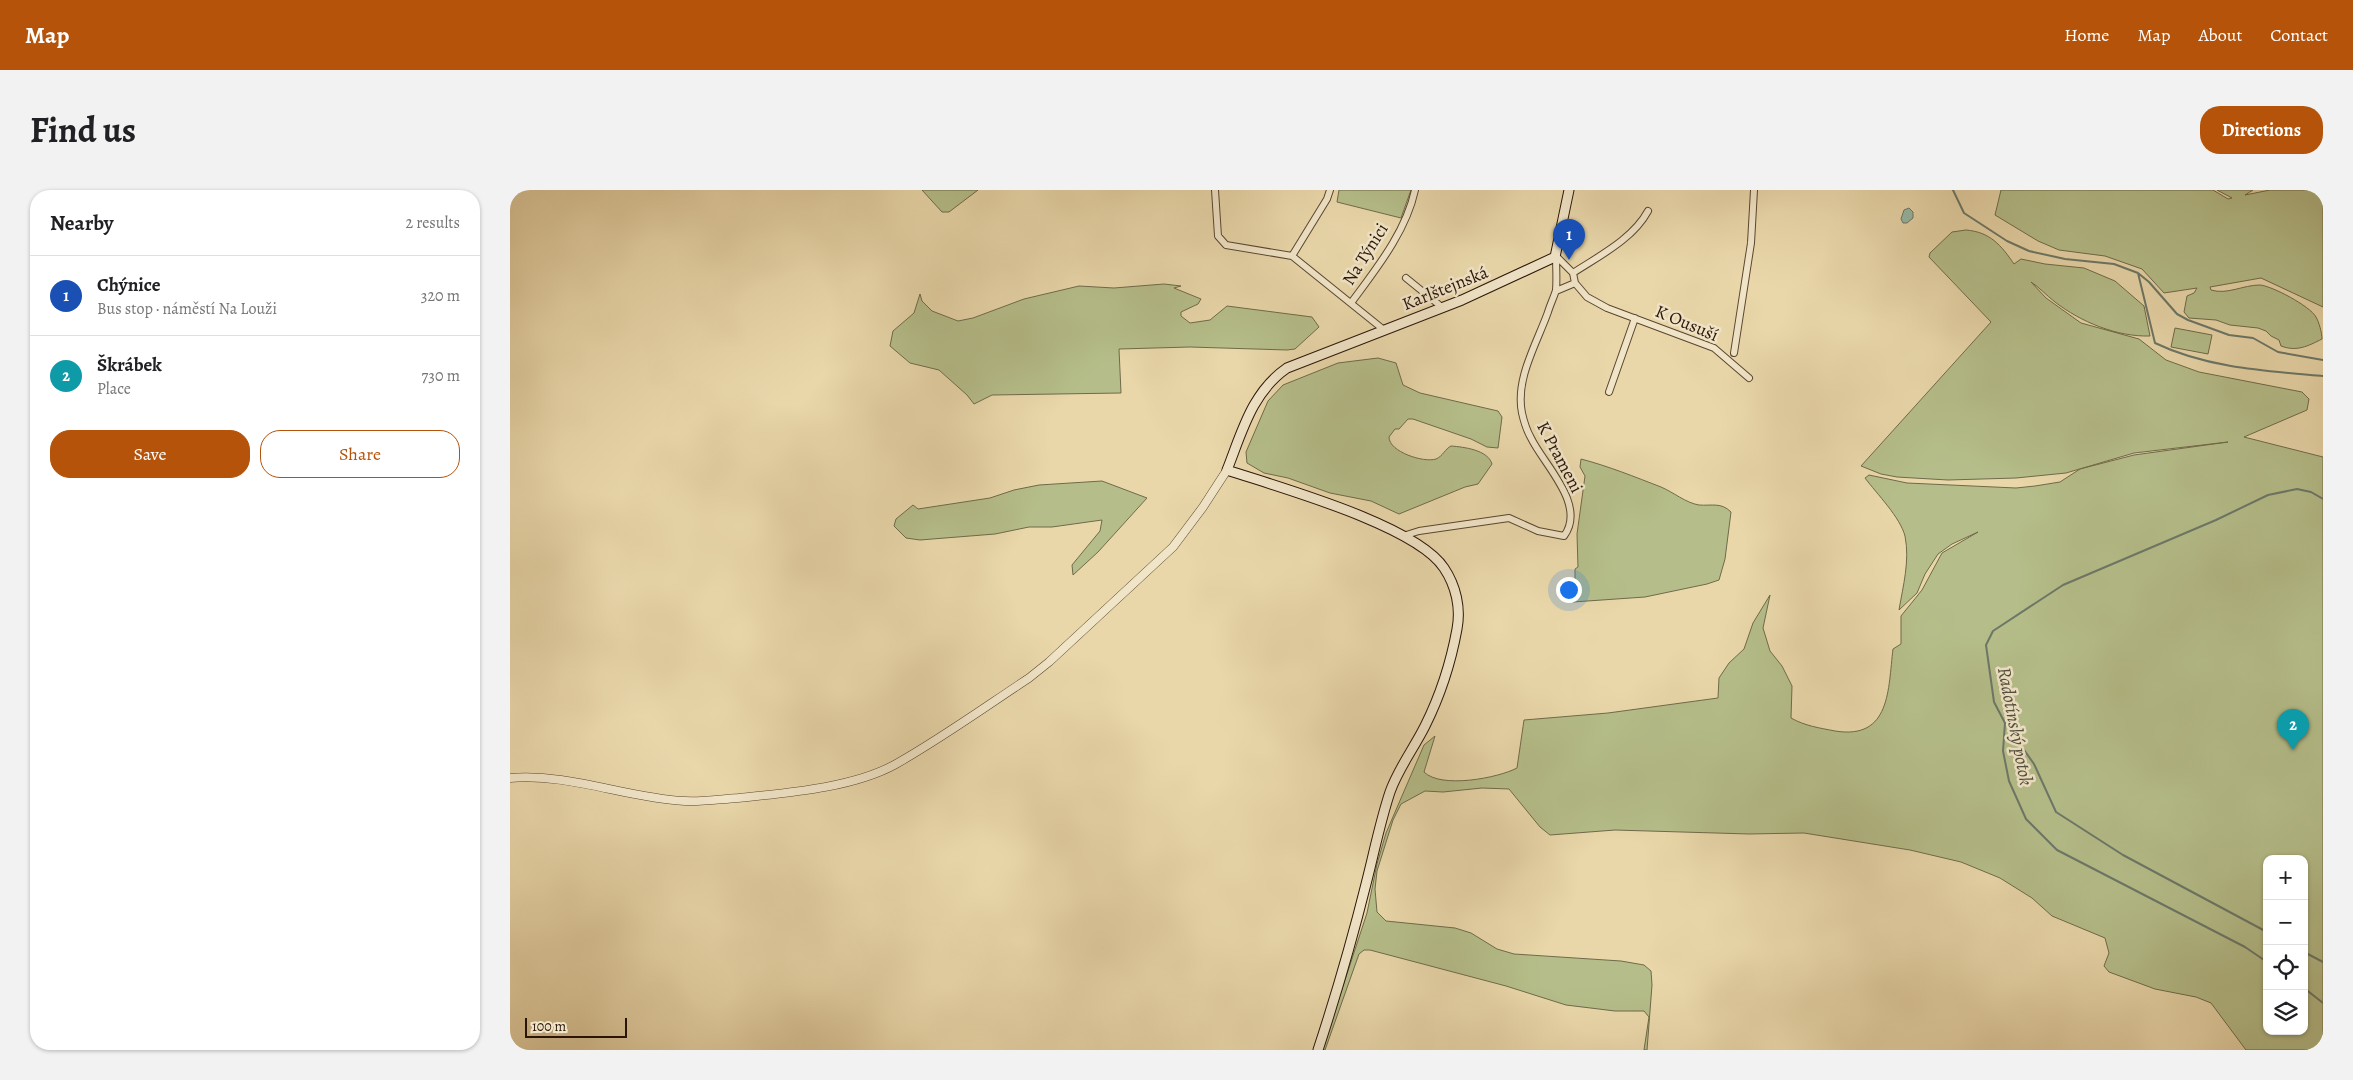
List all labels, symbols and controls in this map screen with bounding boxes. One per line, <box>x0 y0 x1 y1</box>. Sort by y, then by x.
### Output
text: Map <box>25 19 69 51</box>
text: Home <box>2064 23 2109 47</box>
text: Map <box>2137 23 2170 47</box>
text: About <box>2198 23 2242 47</box>
text: Contact <box>2270 23 2328 47</box>
text: Find us <box>30 106 136 154</box>
button: Directions <box>2200 106 2323 154</box>
text: Nearby <box>50 209 113 237</box>
text: 2 results <box>405 212 460 234</box>
street label: Na Týnici <box>1337 218 1393 290</box>
pin: 1 <box>1553 219 1585 260</box>
street label: Karlštejnská <box>1398 260 1492 316</box>
text: Chýnice <box>97 272 161 298</box>
text: 1 <box>63 285 69 307</box>
text: 320 m <box>421 285 460 307</box>
text: Bus stop · náměstí Na Louži <box>97 298 277 320</box>
street label: K Ousuší <box>1652 299 1722 347</box>
text: Škrábek <box>97 352 162 378</box>
text: 2 <box>62 365 70 387</box>
text: 730 m <box>422 365 460 387</box>
text: Place <box>97 378 131 400</box>
street label: K Prameni <box>1531 417 1589 497</box>
button: Save <box>50 430 250 478</box>
button: Share <box>260 430 460 478</box>
your location <box>1556 577 1582 603</box>
water label: Radotínský potok <box>1991 665 2039 788</box>
pin: 2 <box>2277 709 2309 750</box>
map controls <box>2263 855 2308 1035</box>
button: + <box>2263 855 2308 900</box>
button: − <box>2263 900 2308 945</box>
button: locate <box>2263 945 2308 990</box>
button: layers <box>2263 990 2308 1035</box>
scale bar <box>525 1015 628 1038</box>
text: 100 m <box>532 1017 566 1036</box>

